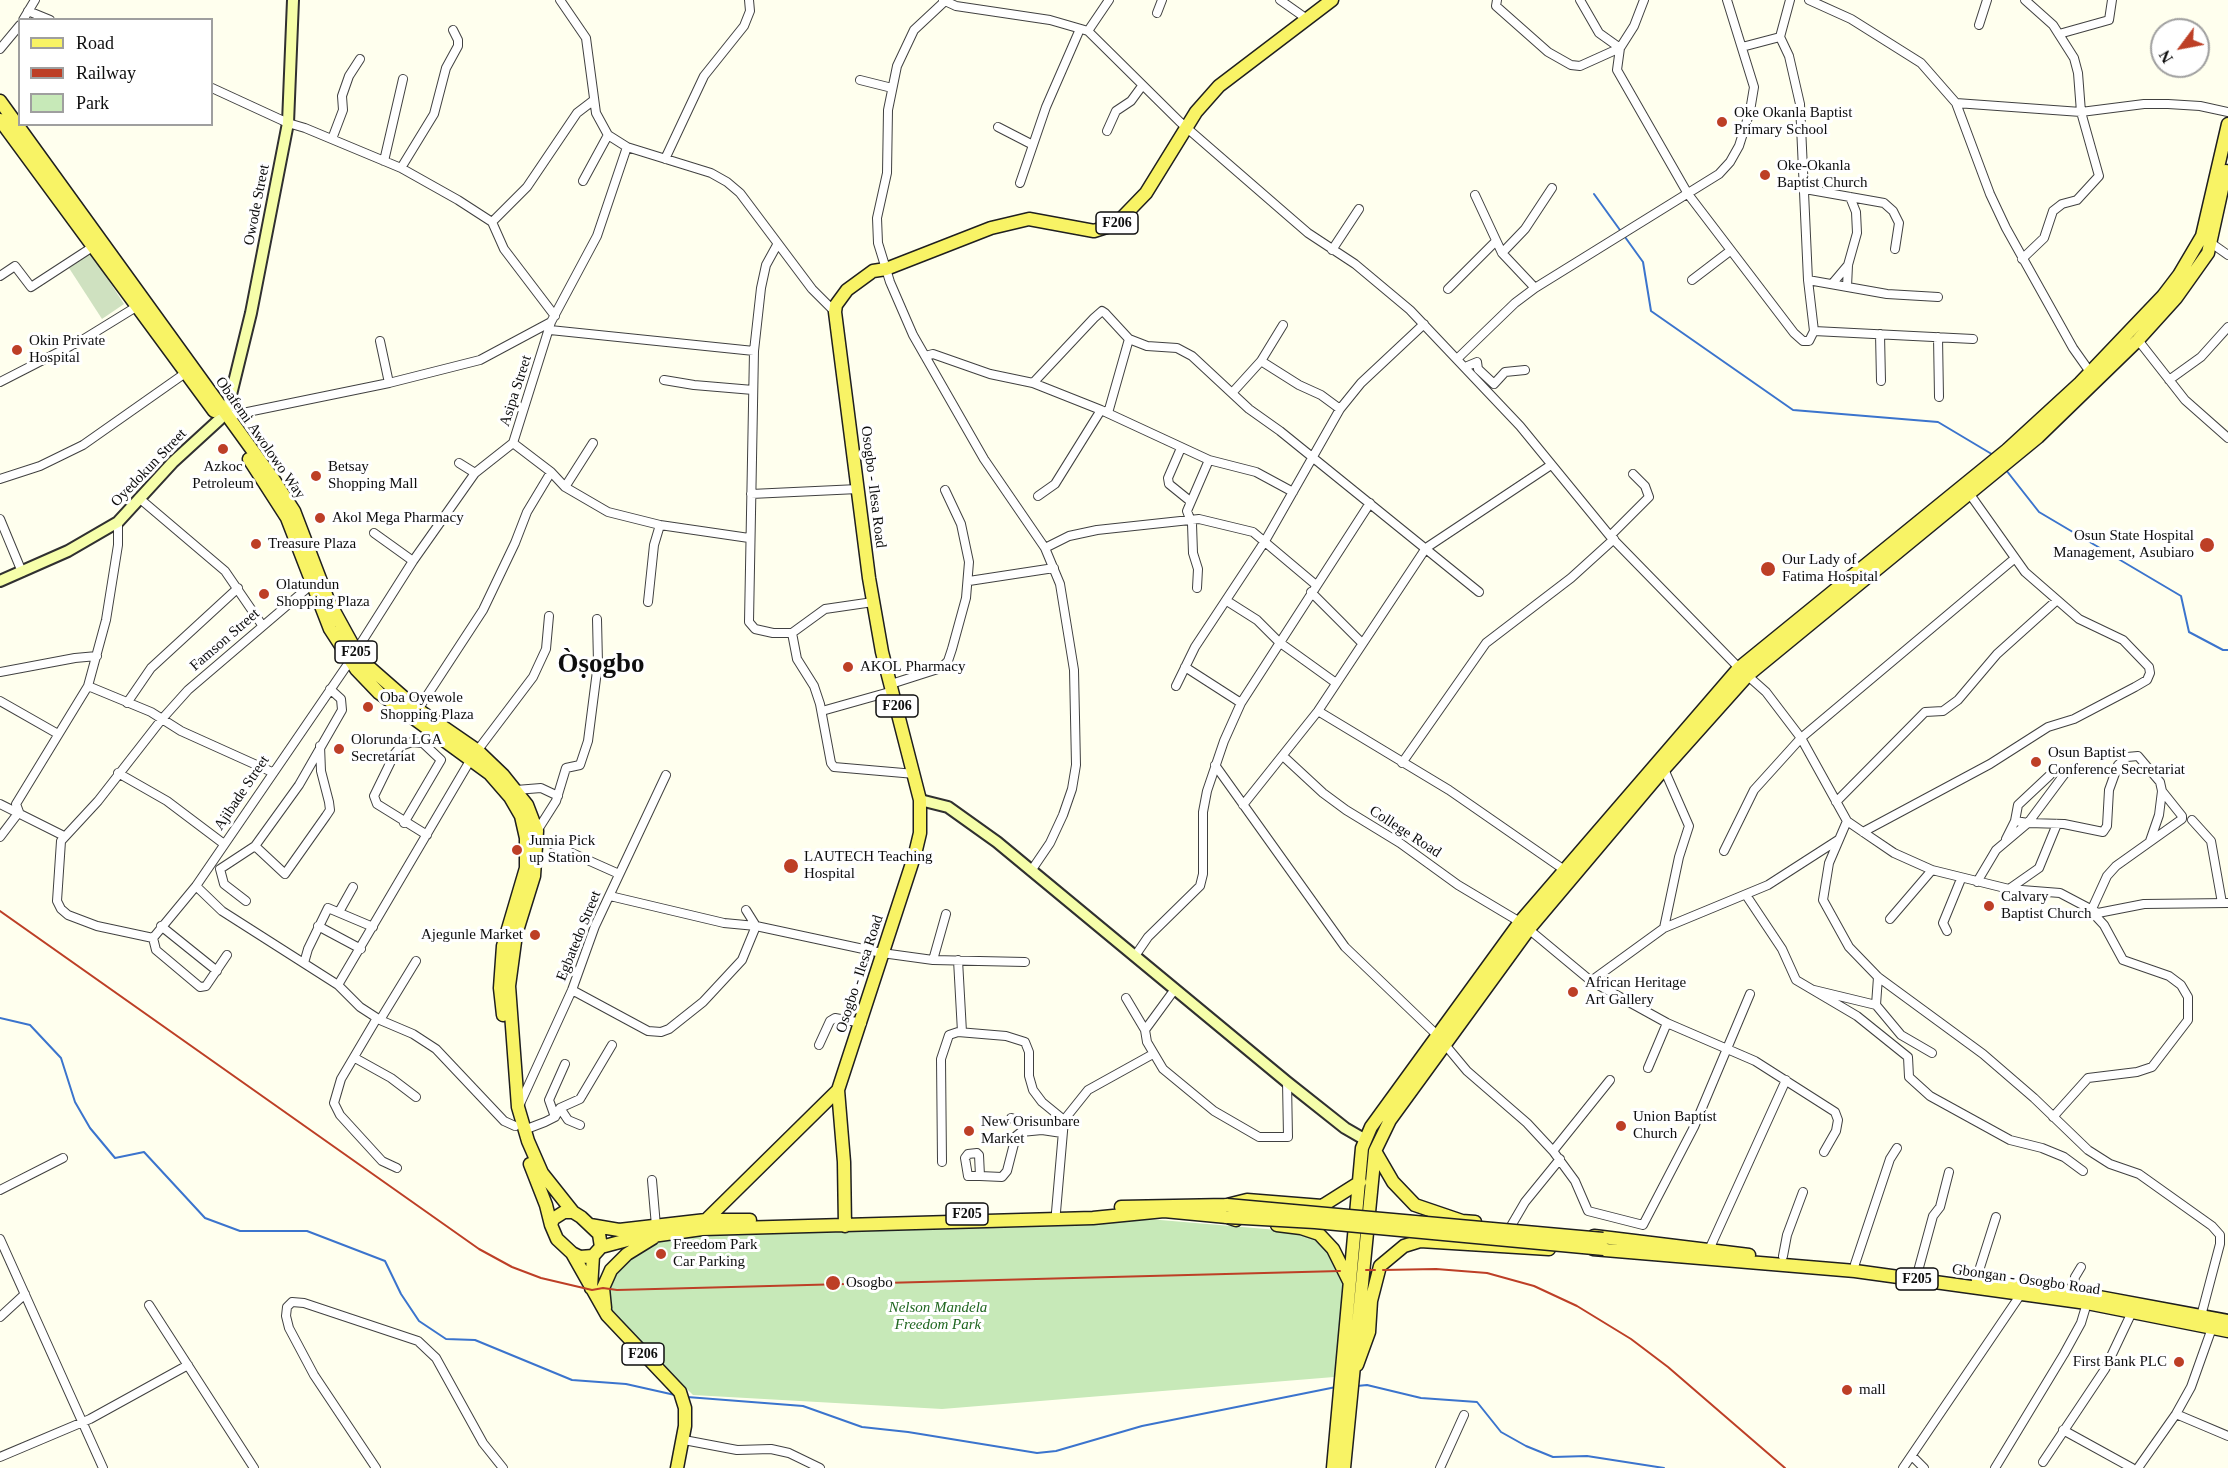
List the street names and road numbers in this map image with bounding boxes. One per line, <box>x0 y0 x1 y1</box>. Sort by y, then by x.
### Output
street label: Owode Street <box>240 163 274 247</box>
road number: F206 <box>1096 212 1138 234</box>
street label: Asipa Street <box>496 353 536 429</box>
street label: Obafemi Awolowo Way <box>211 373 309 503</box>
street label: Oyedokun Street <box>107 425 191 511</box>
street label: Osogbo - Ilesa Road <box>857 425 889 549</box>
street label: Famson Street <box>187 605 263 675</box>
road number: F205 <box>335 641 377 663</box>
road number: F206 <box>876 695 918 717</box>
street label: Ajibade Street <box>210 752 274 834</box>
street label: College Road <box>1366 802 1444 862</box>
street label: Egbatedo Street <box>553 888 605 984</box>
street label: Osogbo - Ilesa Road <box>832 913 888 1035</box>
road number: F205 <box>946 1203 988 1225</box>
street label: Gbongan - Osogbo Road <box>1951 1261 2101 1299</box>
road number: F205 <box>1896 1268 1938 1290</box>
road number: F206 <box>622 1343 664 1365</box>

